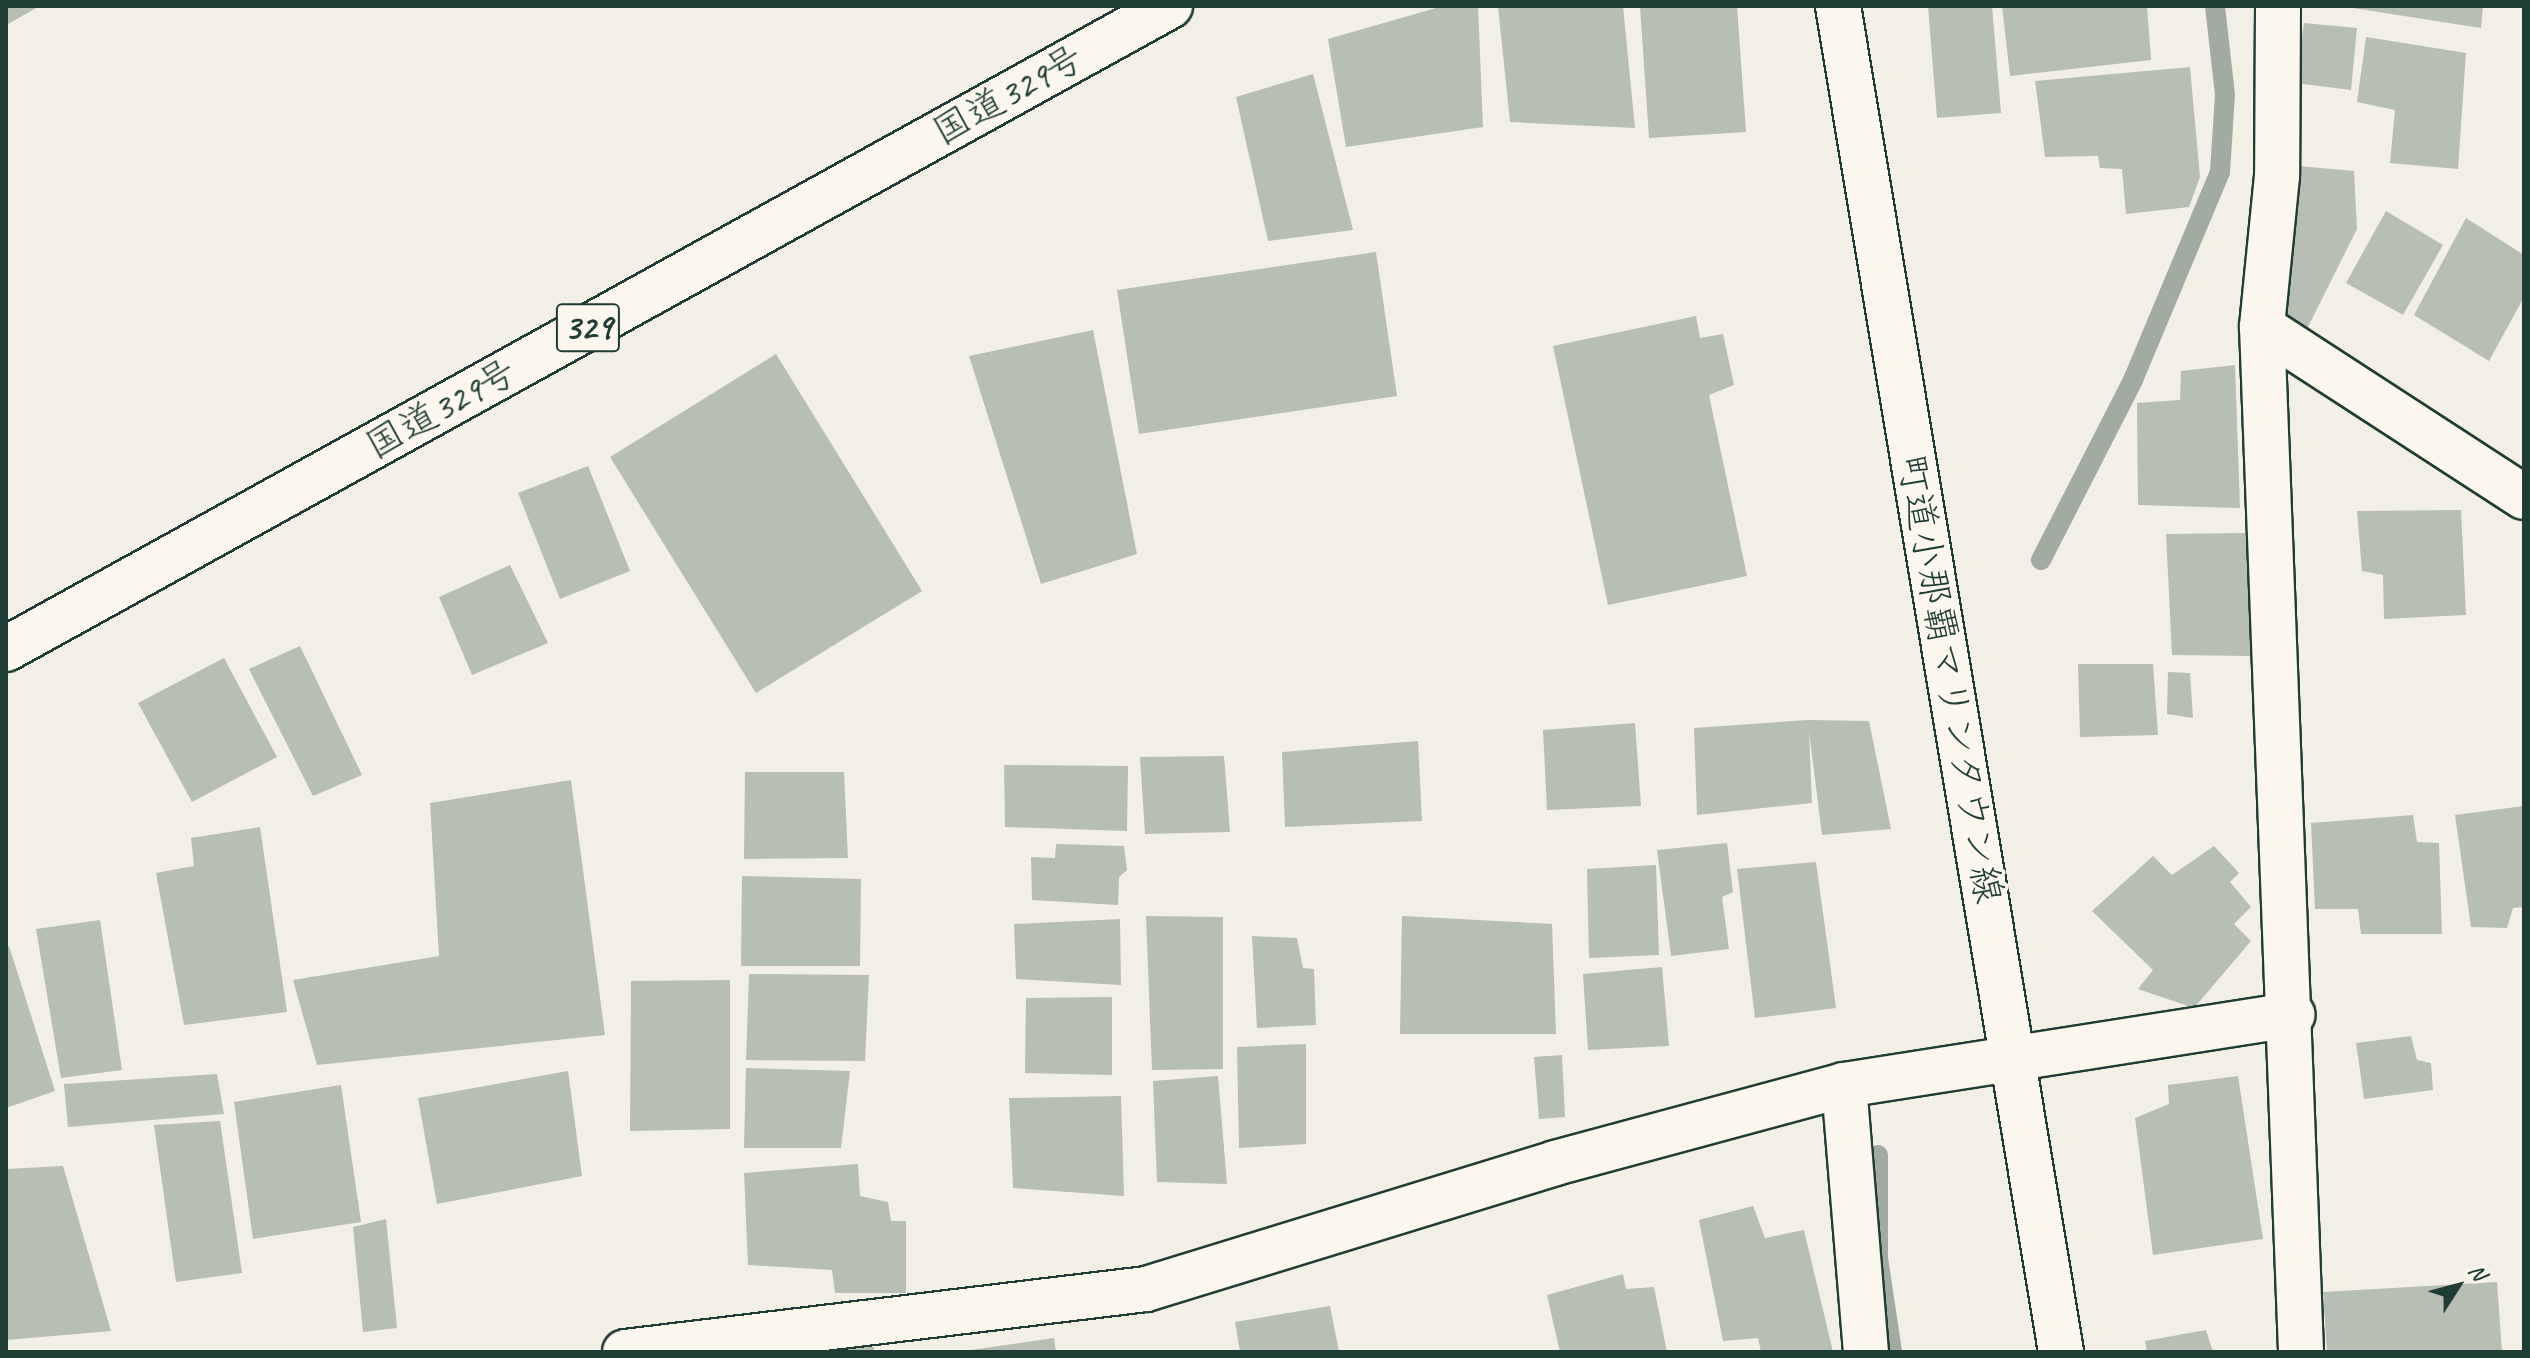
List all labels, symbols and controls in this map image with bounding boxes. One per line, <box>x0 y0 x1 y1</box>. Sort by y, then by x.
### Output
street label: 国道329号 <box>925 35 1091 155</box>
road number: 329 <box>554 296 622 360</box>
street label: 国道329号 <box>358 349 524 469</box>
street label: 町道小那覇マリンタウン線 <box>1888 451 2012 907</box>
north arrow <box>2418 1246 2498 1326</box>
text: N <box>2462 1258 2493 1286</box>

